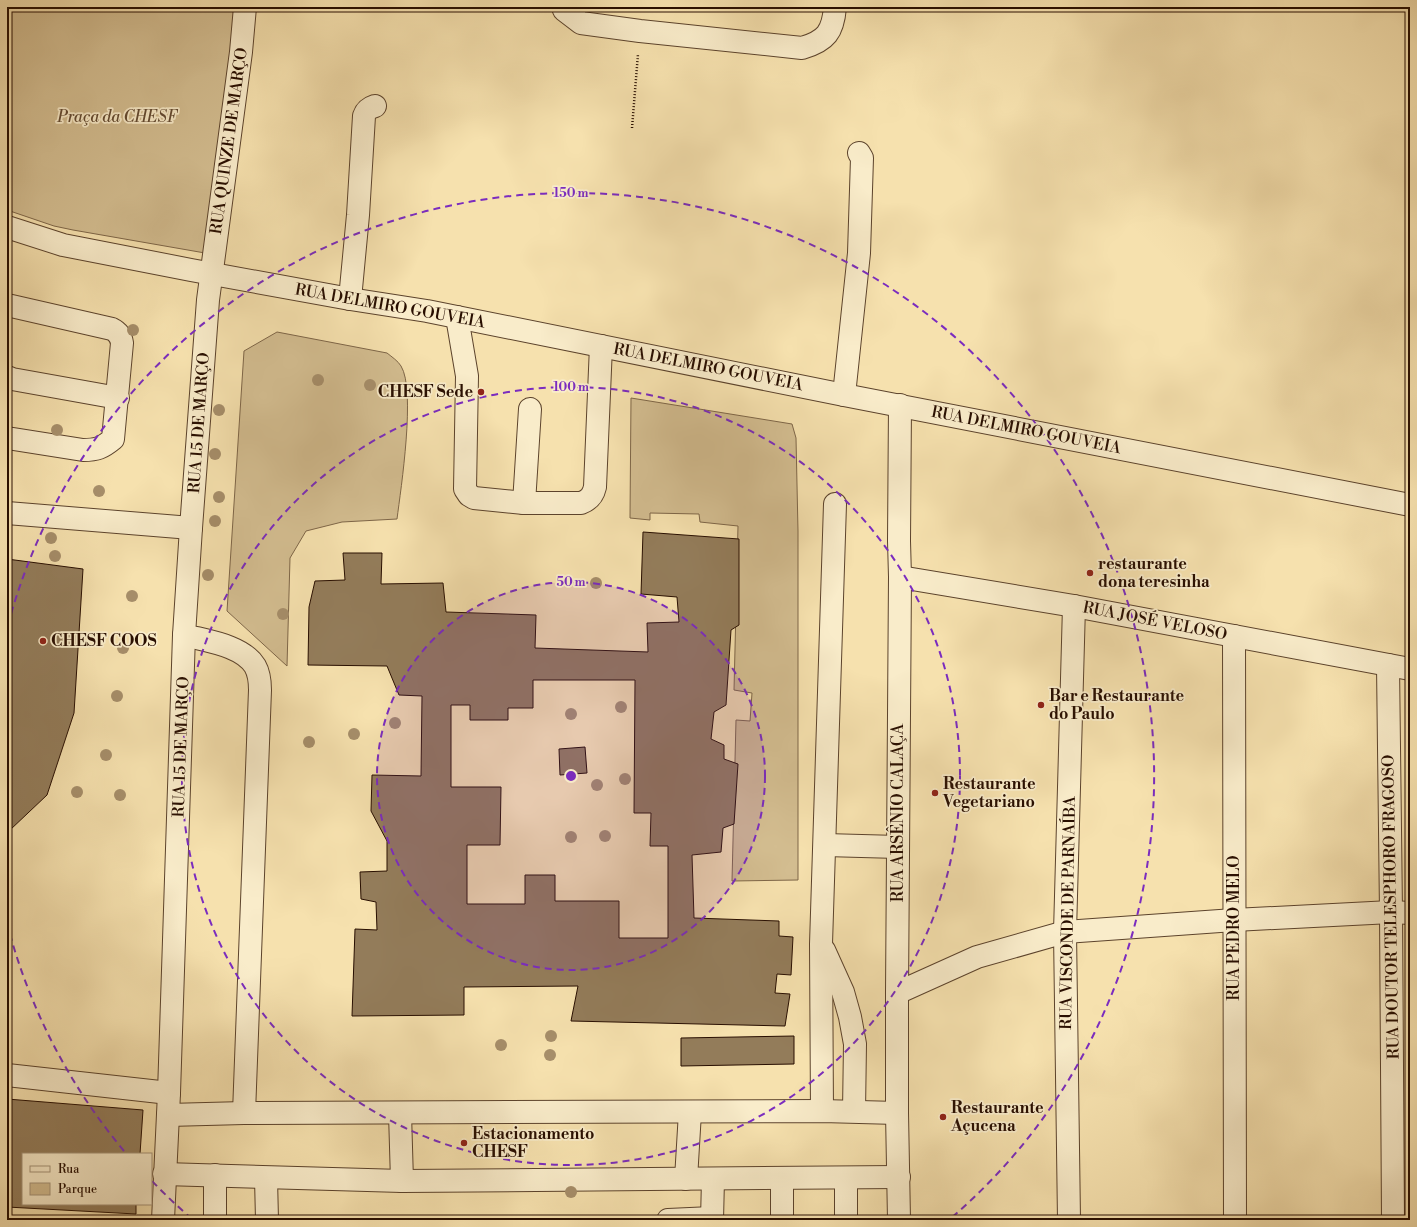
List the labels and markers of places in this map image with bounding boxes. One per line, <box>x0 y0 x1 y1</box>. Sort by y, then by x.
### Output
place label: CHESF Sede <box>378 382 473 402</box>
marker: CHESF Sede <box>476 387 486 397</box>
place label: restaurante dona teresinha <box>1098 554 1210 592</box>
marker: restaurante dona teresinha <box>1085 568 1095 578</box>
place label: CHESF COOS <box>51 631 157 651</box>
marker: CHESF COOS <box>38 636 48 646</box>
place label: Bar e Restaurante do Paulo <box>1049 686 1184 724</box>
marker: Bar e Restaurante do Paulo <box>1036 700 1046 710</box>
centre of rings <box>564 769 578 783</box>
place label: Restaurante Vegetariano <box>942 774 1036 812</box>
marker: Restaurante Vegetariano <box>930 788 940 798</box>
place label: Restaurante Açucena <box>950 1098 1044 1136</box>
marker: Restaurante Açucena <box>938 1112 948 1122</box>
place label: Estacionamento CHESF <box>472 1124 594 1162</box>
marker: Estacionamento CHESF <box>459 1138 469 1148</box>

